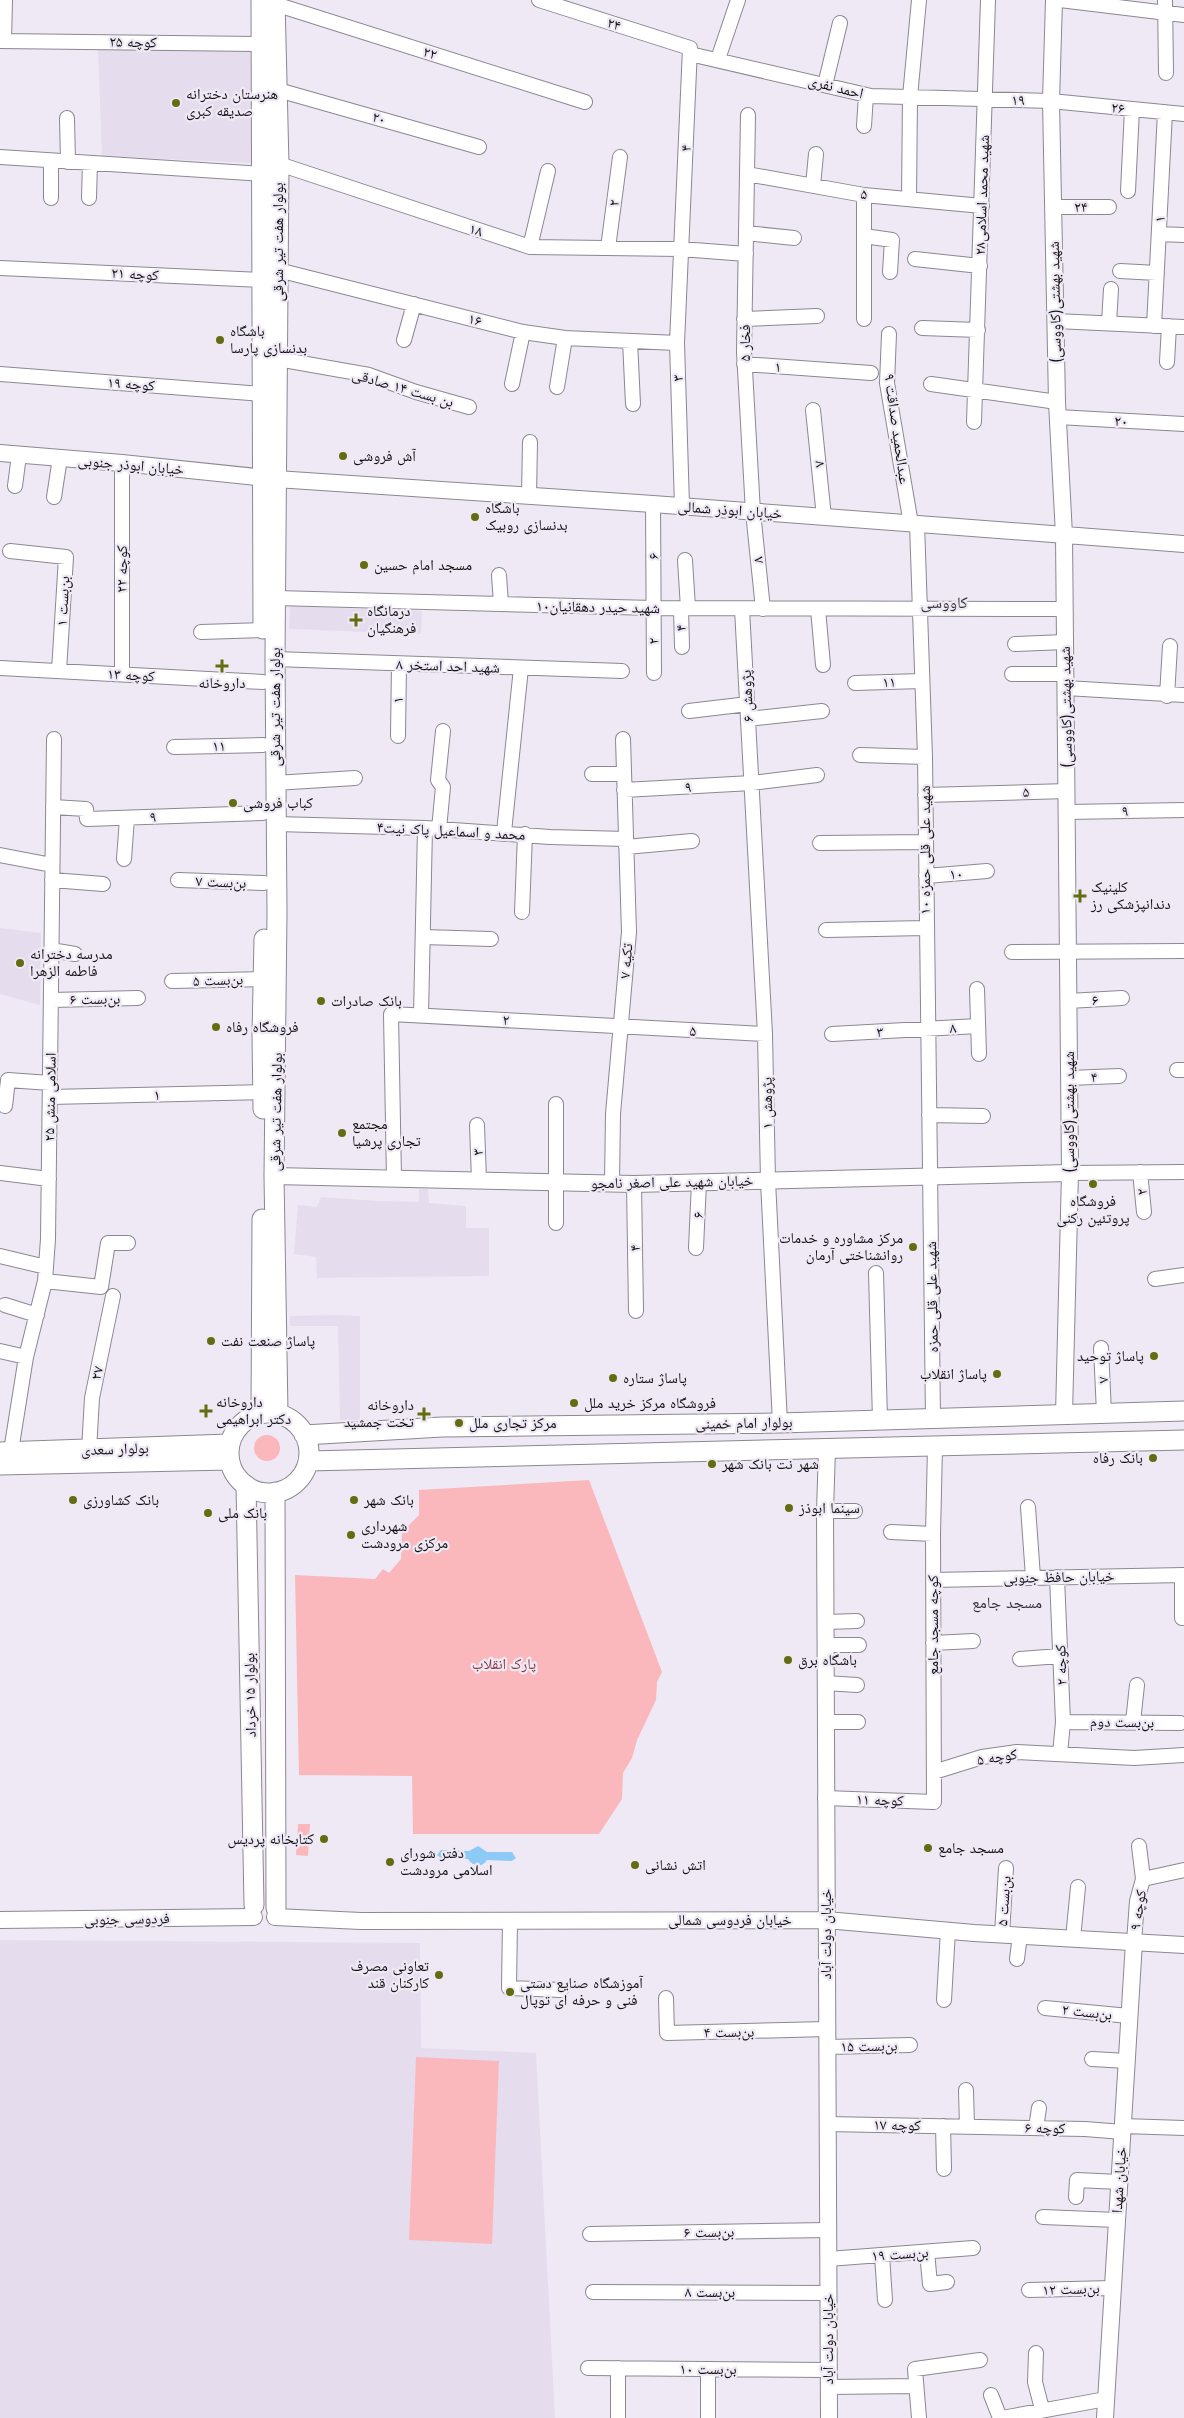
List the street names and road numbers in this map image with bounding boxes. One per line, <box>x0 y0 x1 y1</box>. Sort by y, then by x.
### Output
street label: ۲۴ <box>604 11 624 37</box>
street label: کوچه ۲۵ <box>109 31 157 53</box>
street label: ۲۲ <box>420 40 440 66</box>
street label: احمد نفری <box>806 70 866 104</box>
street label: ۱۹ <box>1011 89 1025 111</box>
street label: ۲۶ <box>1110 96 1126 120</box>
street label: ۲۰ <box>369 106 389 130</box>
street label: شهید محمد اسلامی۲۸ <box>969 134 995 256</box>
street label: ۴ <box>675 144 697 152</box>
street label: بولوار هفت تیر شرقی <box>267 182 289 302</box>
street label: ۵ <box>859 183 869 205</box>
street label: ۲۴ <box>1074 196 1088 218</box>
street label: ۲ <box>603 198 625 208</box>
street label: ۱ <box>1149 215 1171 223</box>
street label: ۱۸ <box>466 217 486 243</box>
street label: شهید بهشتی(کاووسی) <box>1043 241 1067 363</box>
street label: کوچه ۲۱ <box>111 262 159 286</box>
street label: ۱۶ <box>466 308 485 332</box>
street label: فخار ۵ <box>734 324 756 362</box>
street label: ۱ <box>774 356 782 378</box>
street label: بن بست ۱۴ صادقی <box>350 363 456 413</box>
street label: کوچه ۱۹ <box>107 371 155 397</box>
street label: عبدالحمید صداقت ۹ <box>878 372 916 486</box>
street label: ۳ <box>667 374 689 382</box>
street label: ۲۰ <box>1114 410 1128 432</box>
street label: خیابان ابوذر جنوبی <box>77 449 185 481</box>
street label: ۷ <box>808 459 830 469</box>
street label: خیابان ابوذر شمالی <box>677 495 783 525</box>
street label: کوچه ۲۲ <box>111 545 133 593</box>
street label: ۶ <box>642 552 664 559</box>
street label: ۸ <box>747 555 769 565</box>
street label: بن‌بست ۱ <box>51 575 75 627</box>
street label: شهید حیدر دهقانیان۱۰ <box>536 595 660 619</box>
street label: ۴ <box>670 624 692 632</box>
street label: ۲ <box>643 637 665 644</box>
street label: شهید بهشتی(کاووسی) <box>1054 646 1078 768</box>
street label: بولوار هفت تیر شرقی <box>264 647 286 767</box>
street label: شهید احد استخر ۸ <box>396 653 500 679</box>
street label: کوچه ۱۳ <box>107 663 155 687</box>
street label: پژوهش ۶ <box>735 669 759 723</box>
street label: ۱۱ <box>882 671 896 693</box>
street label: ۱ <box>387 696 409 704</box>
street label: ۱۱ <box>212 735 226 757</box>
street label: ۹ <box>684 776 692 798</box>
street label: ۵ <box>1022 781 1030 803</box>
street label: شهید علی قلی حمزه ۱۰ <box>914 785 936 915</box>
street label: ۹ <box>1121 800 1129 822</box>
street label: ۹ <box>149 806 157 828</box>
street label: محمد و اسماعیل پاک نیت۴ <box>376 816 526 846</box>
street label: ۱۰ <box>948 862 964 886</box>
street label: بن‌بست ۷ <box>195 870 247 894</box>
street label: تکیه ۷ <box>613 942 639 980</box>
street label: بن‌بست ۵ <box>192 968 244 992</box>
street label: بن‌بست ۶ <box>70 988 120 1010</box>
street label: ۶ <box>1091 989 1099 1011</box>
street label: ۲ <box>502 1009 510 1031</box>
street label: ۸ <box>949 1017 957 1039</box>
street label: ۵ <box>689 1020 697 1042</box>
street label: ۳ <box>876 1021 884 1043</box>
street label: شهید بهشتی(کاووسی) <box>1058 1051 1080 1173</box>
street label: اسلامی منش ۲۵ <box>38 1052 62 1142</box>
street label: بولوار هفت تیر شرقی <box>264 1052 288 1172</box>
street label: ۴ <box>1090 1066 1098 1088</box>
street label: پژوهش ۱ <box>756 1077 778 1129</box>
street label: ۱ <box>153 1084 161 1106</box>
street label: ۳ <box>467 1148 489 1156</box>
street label: خیابان شهید علی اصغر نامجو <box>591 1170 754 1194</box>
street label: ۲ <box>1131 1187 1153 1197</box>
street label: ۶ <box>687 1211 709 1219</box>
street label: شهید علی قلی حمزه <box>920 1241 944 1353</box>
street label: ۴ <box>624 1244 646 1252</box>
street label: ۲۷ <box>85 1364 109 1382</box>
street label: ۷ <box>1092 1376 1114 1384</box>
street label: بولوار امام خمینی <box>695 1411 793 1435</box>
street label: بولوار سعدی <box>81 1437 149 1461</box>
street label: خیابان حافظ جنوبی <box>1003 1565 1115 1589</box>
street label: کوچه مسجد جامع <box>922 1575 944 1675</box>
street label: کوچه ۲ <box>1049 1644 1073 1686</box>
street label: بولوار ۱۵ خرداد <box>238 1652 262 1738</box>
street label: بن‌بست دوم <box>1090 1710 1154 1734</box>
street label: کوچه ۵ <box>975 1743 1019 1771</box>
street label: کوچه ۱۱ <box>856 1788 904 1812</box>
street label: بن‌بست ۵ <box>991 1875 1017 1927</box>
street label: خیابان دولت آباد <box>815 1888 837 1979</box>
street label: کوچه ۹ <box>1124 1888 1152 1932</box>
street label: فردوسی جنوبی <box>84 1907 170 1931</box>
street label: خیابان فردوسی شمالی <box>668 1909 792 1931</box>
street label: بن‌بست ۲ <box>1061 1998 1113 2026</box>
street label: بن‌بست ۴ <box>704 2021 754 2043</box>
street label: بن‌بست ۱۵ <box>840 2035 898 2057</box>
street label: کوچه ۱۷ <box>873 2114 921 2136</box>
street label: کوچه ۶ <box>1024 2117 1066 2139</box>
street label: خیابان شهدا <box>1106 2146 1132 2214</box>
street label: بن‌بست ۶ <box>684 2221 734 2243</box>
street label: بن‌بست ۱۹ <box>871 2241 929 2267</box>
street label: بن‌بست ۱۲ <box>1042 2277 1100 2301</box>
street label: بن‌بست ۸ <box>685 2281 735 2303</box>
street label: خیابان دولت آباد <box>817 2293 839 2384</box>
street label: بن‌بست ۱۰ <box>679 2358 737 2380</box>

